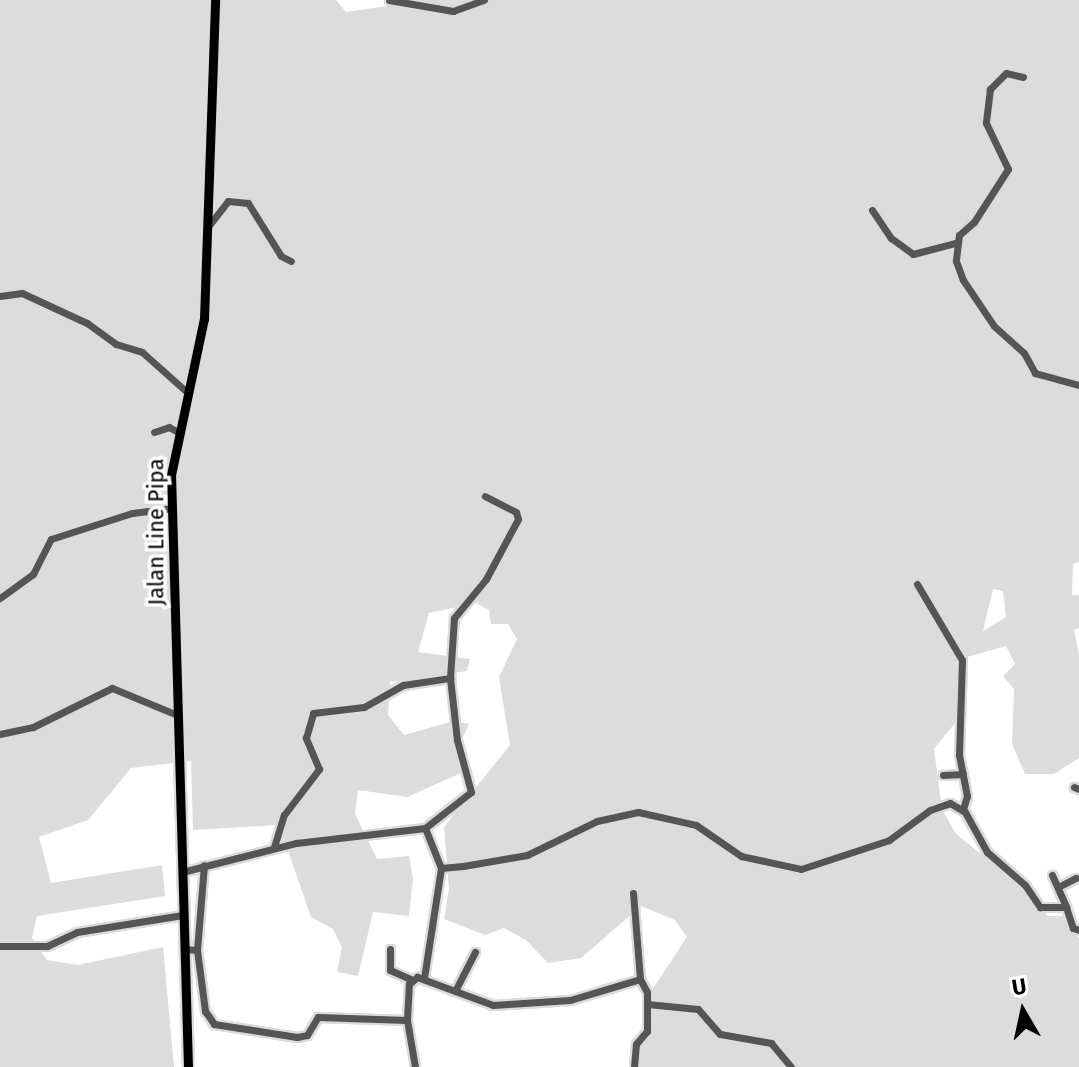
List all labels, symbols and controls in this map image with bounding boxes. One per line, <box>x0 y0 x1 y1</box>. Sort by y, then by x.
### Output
street label: Jalan Line Pipa <box>143 458 169 606</box>
north arrow <box>983 971 1063 1051</box>
text: U <box>1010 972 1028 1001</box>

